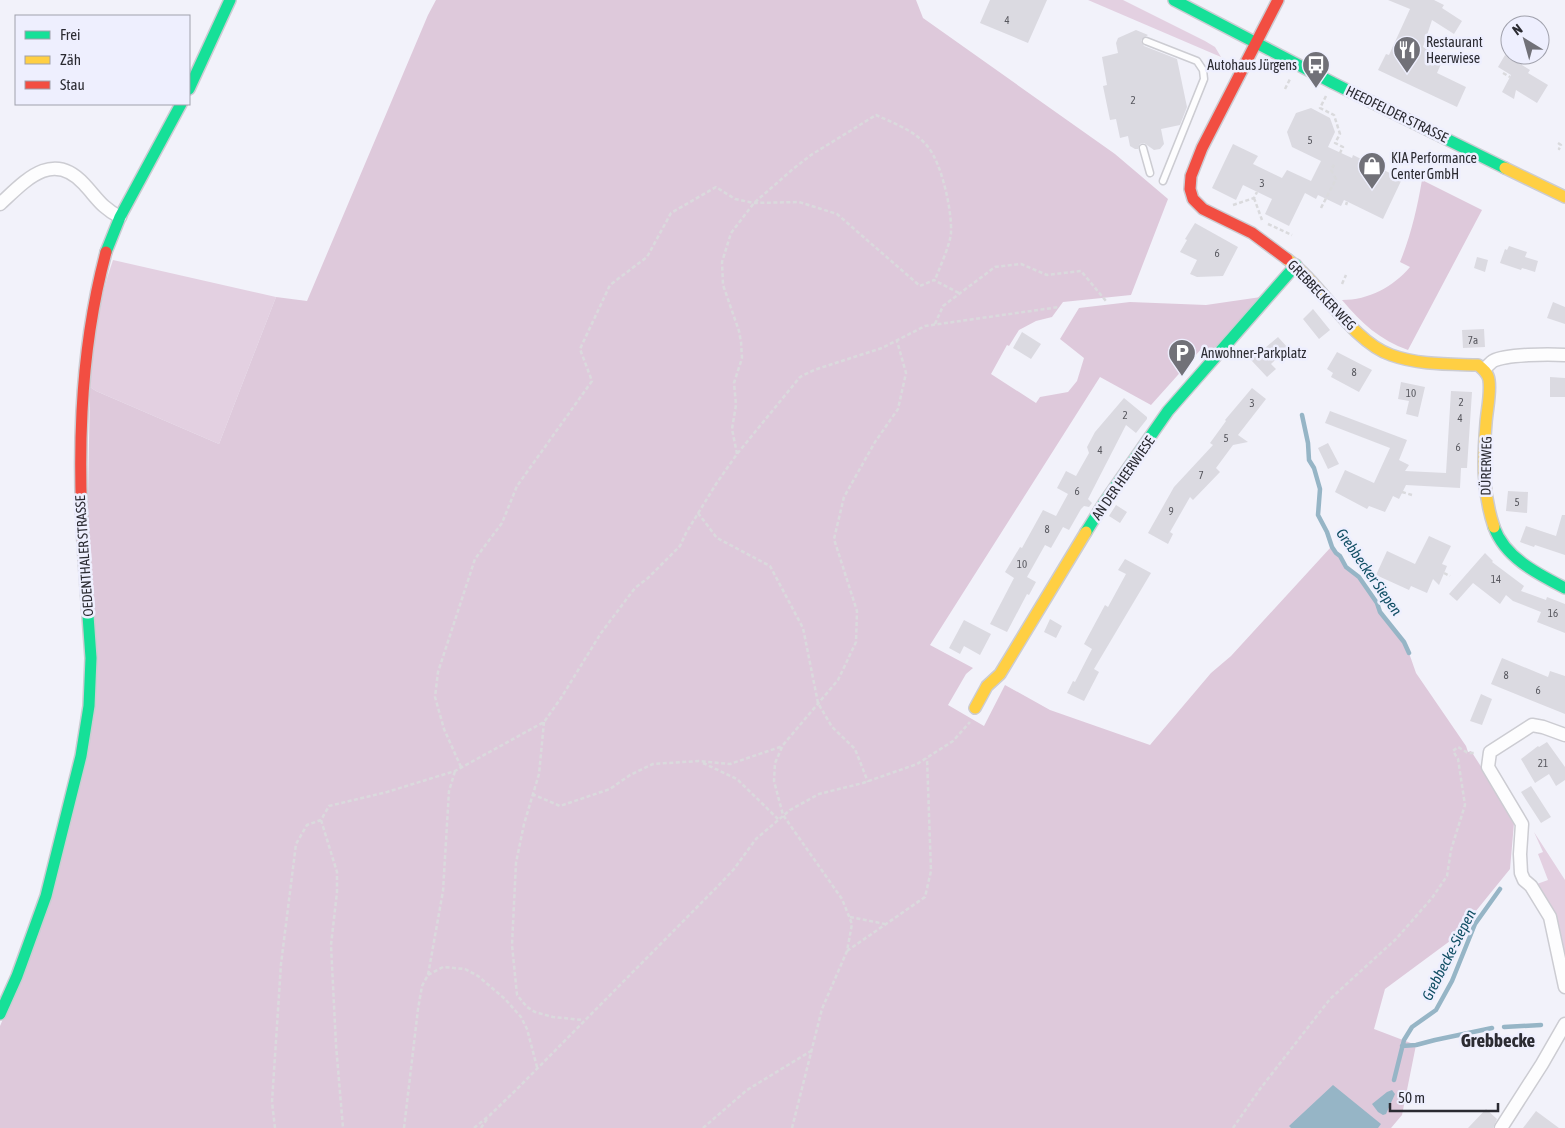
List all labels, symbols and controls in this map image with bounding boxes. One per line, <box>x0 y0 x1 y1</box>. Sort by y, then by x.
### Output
house number: 4 <box>1004 14 1010 26</box>
legend <box>15 15 190 105</box>
north arrow <box>1500 15 1550 65</box>
text: N <box>1509 21 1525 38</box>
text: Frei <box>60 26 80 43</box>
place label: Restaurant Heerwiese <box>1426 34 1483 66</box>
restaurant icon: Restaurant Heerwiese <box>1392 35 1422 74</box>
bus stop icon: Autohaus Jürgens <box>1301 50 1331 89</box>
text: Zäh <box>60 51 81 68</box>
place label: Autohaus Jürgens <box>1207 57 1297 73</box>
text: Stau <box>60 76 85 93</box>
street label: HEEDFELDER STRASSE <box>1343 82 1451 146</box>
house number: 2 <box>1130 94 1136 106</box>
house number: 5 <box>1307 134 1313 146</box>
place label: KIA Performance Center GmbH <box>1391 150 1477 182</box>
shop icon: KIA Performance Center GmbH <box>1357 151 1387 190</box>
house number: 3 <box>1259 177 1265 189</box>
house number: 6 <box>1214 247 1220 259</box>
street label: GREBBECKER WEG <box>1285 257 1359 333</box>
house number: 7a <box>1468 334 1478 346</box>
parking icon: Anwohner-Parkplatz <box>1167 338 1197 377</box>
place label: Anwohner-Parkplatz <box>1201 345 1306 361</box>
house number: 8 <box>1351 366 1357 378</box>
house number: 10 <box>1406 387 1416 399</box>
house number: 2 <box>1458 396 1464 408</box>
house number: 3 <box>1249 397 1255 409</box>
house number: 2 <box>1122 409 1128 421</box>
house number: 4 <box>1457 412 1463 424</box>
house number: 5 <box>1223 432 1229 444</box>
street label: AN DER HEERWIESE <box>1088 433 1158 523</box>
street label: DÜRERWEG <box>1477 436 1495 496</box>
house number: 6 <box>1455 441 1461 453</box>
house number: 4 <box>1097 444 1103 456</box>
house number: 7 <box>1198 469 1204 481</box>
house number: 6 <box>1074 485 1080 497</box>
street label: OEDENTHALER STRASSE <box>72 495 96 617</box>
house number: 5 <box>1514 496 1520 508</box>
house number: 9 <box>1168 505 1174 517</box>
house number: 8 <box>1044 523 1050 535</box>
water label: Grebbecker Siepen <box>1333 525 1406 619</box>
house number: 10 <box>1017 558 1027 570</box>
house number: 14 <box>1491 573 1501 585</box>
house number: 16 <box>1548 607 1558 619</box>
house number: 8 <box>1503 669 1509 681</box>
house number: 6 <box>1535 684 1541 696</box>
house number: 21 <box>1538 757 1548 769</box>
water label: Grebbecke-Siepen <box>1418 907 1479 1003</box>
district label: Grebbecke <box>1461 1029 1536 1051</box>
scale bar <box>1390 1080 1498 1112</box>
text: 50 m <box>1398 1089 1425 1106</box>

